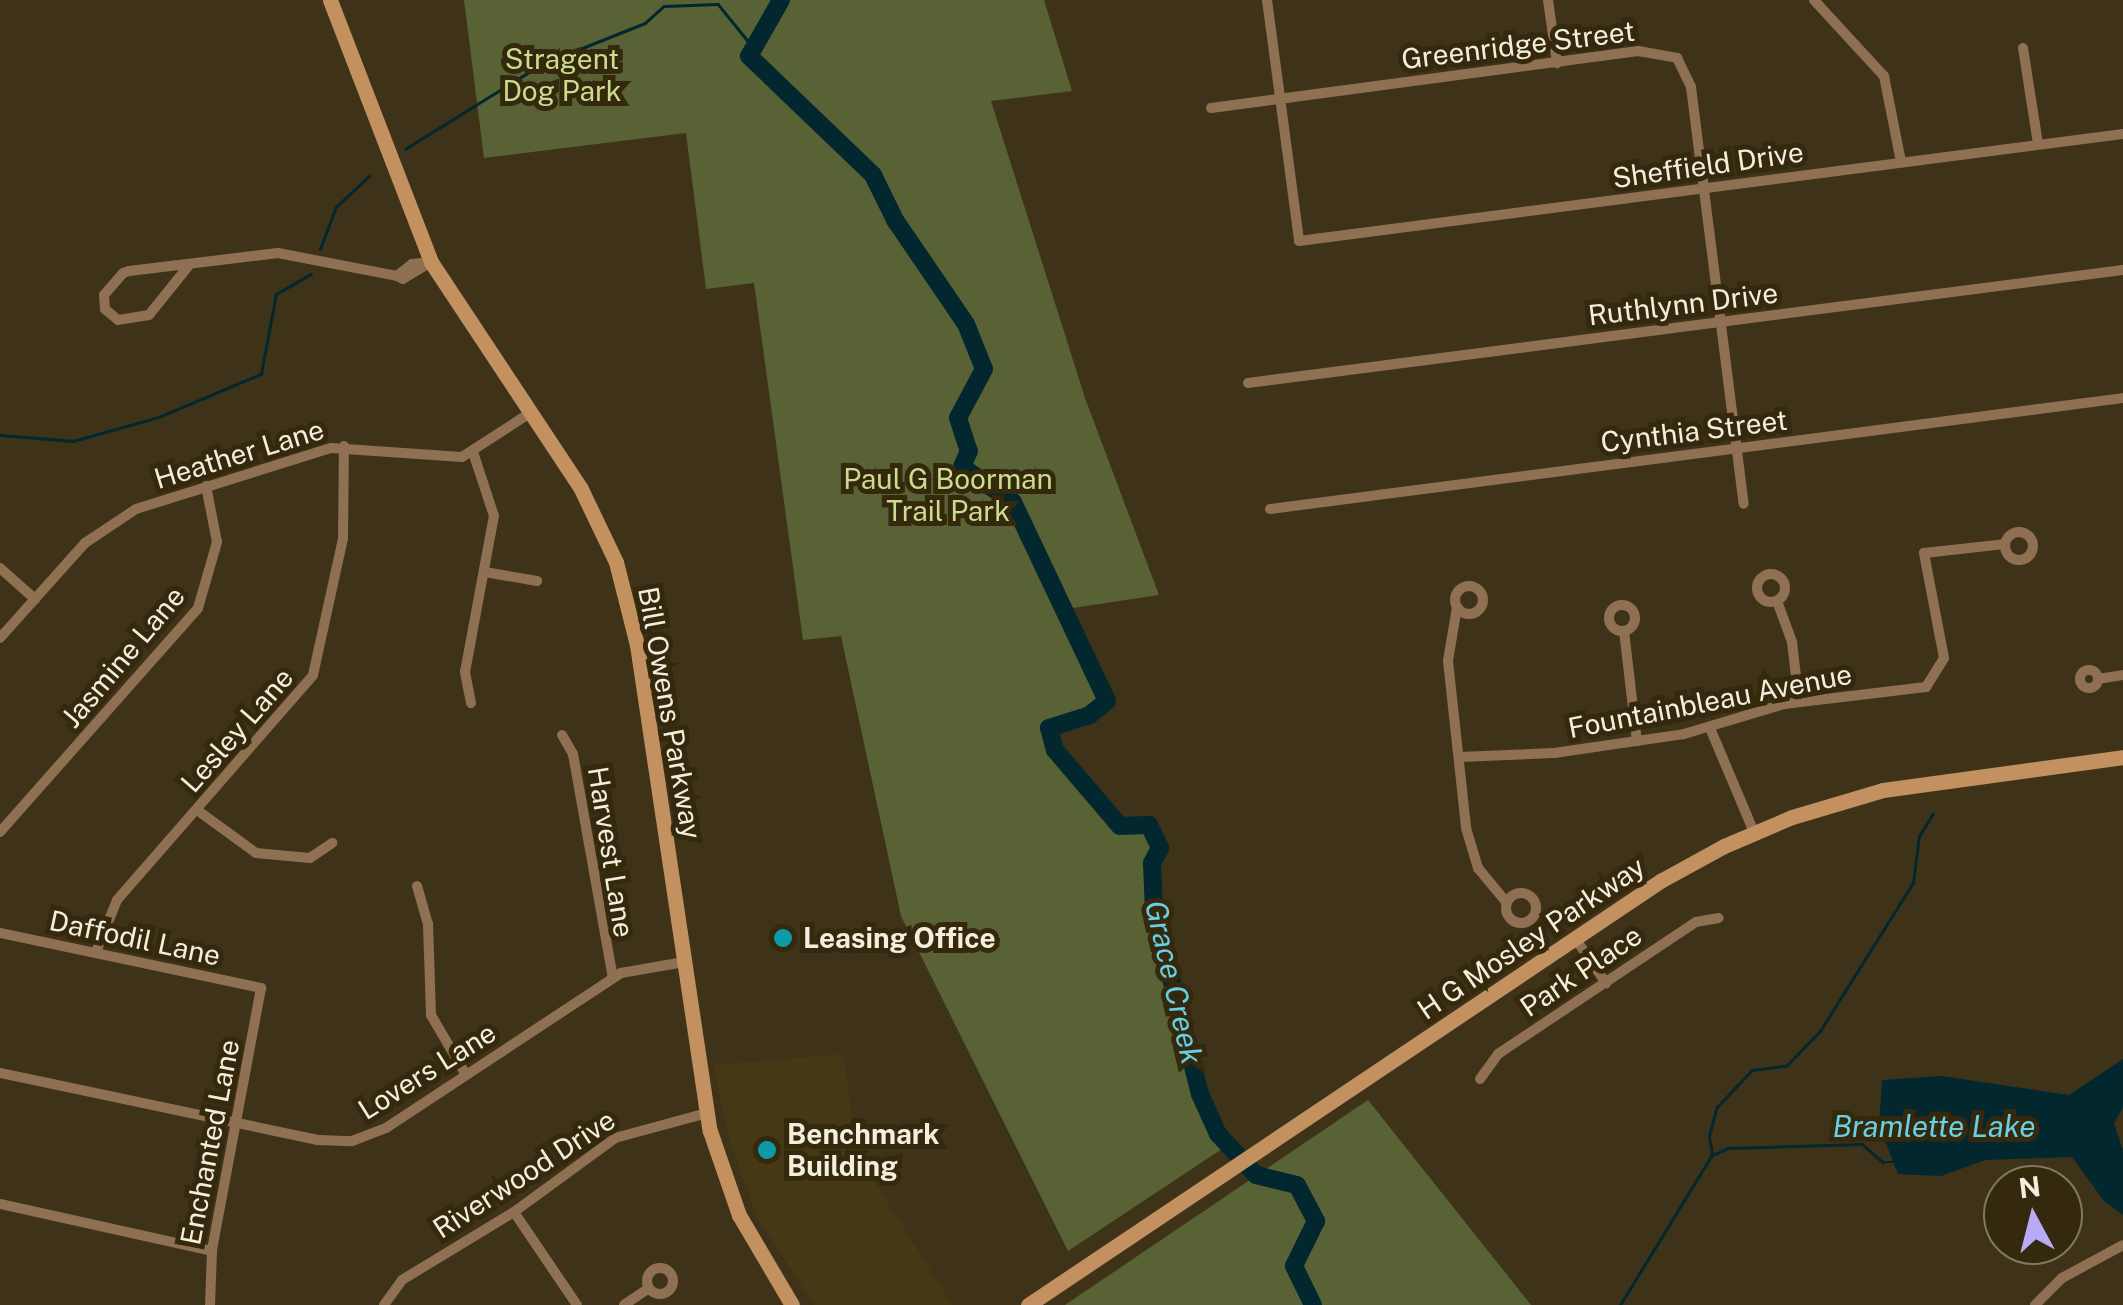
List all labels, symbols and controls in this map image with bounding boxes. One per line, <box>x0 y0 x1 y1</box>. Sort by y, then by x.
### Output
street label: Greenridge Street <box>1399 14 1637 76</box>
park label: Stragent Dog Park <box>502 42 622 108</box>
street label: Sheffield Drive <box>1610 135 1806 195</box>
street label: Ruthlynn Drive <box>1586 276 1780 332</box>
street label: Cynthia Street <box>1599 403 1789 459</box>
street label: Heather Lane <box>150 412 328 496</box>
park label: Paul G Boorman Trail Park <box>843 462 1053 528</box>
street label: Jasmine Lane <box>54 580 192 734</box>
street label: Bill Owens Parkway <box>631 584 709 842</box>
street label: Fountainbleau Avenue <box>1565 657 1855 745</box>
street label: Lesley Lane <box>174 661 300 799</box>
street label: Harvest Lane <box>581 764 641 940</box>
street label: H G Mosley Parkway <box>1411 849 1651 1027</box>
water label: Grace Creek <box>1138 897 1210 1067</box>
street label: Daffodil Lane <box>46 903 224 973</box>
street label: Park Place <box>1514 918 1648 1024</box>
place label: Leasing Office <box>803 921 996 955</box>
marker: Leasing Office <box>772 927 794 949</box>
street label: Lovers Lane <box>352 1015 502 1127</box>
street label: Enchanted Lane <box>174 1036 246 1248</box>
street label: Riverwood Drive <box>427 1103 621 1245</box>
water label: Bramlette Lake <box>1832 1108 2036 1144</box>
place label: Benchmark Building <box>787 1117 940 1183</box>
marker: Benchmark Building <box>756 1139 778 1161</box>
north arrow <box>1983 1165 2083 1265</box>
text: N <box>2017 1169 2042 1204</box>

